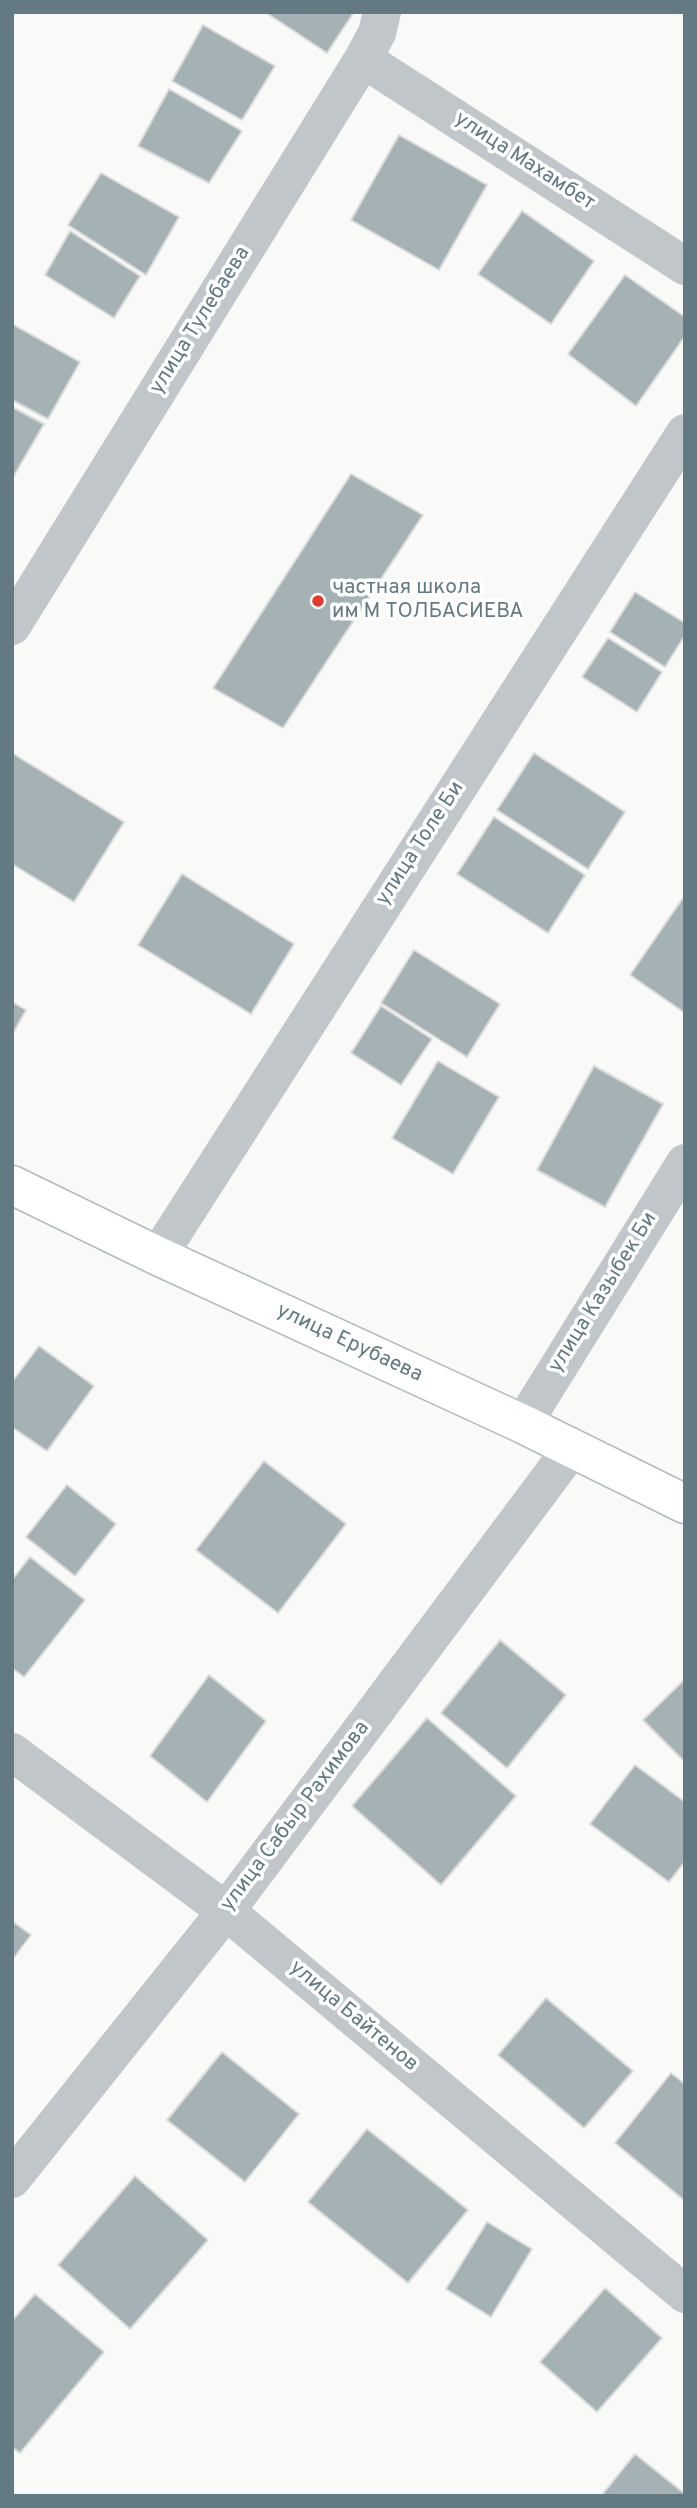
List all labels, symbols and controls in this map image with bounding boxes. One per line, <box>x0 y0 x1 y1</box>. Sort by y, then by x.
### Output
street label: улица Махамбет <box>449 107 599 217</box>
street label: улица Тулебаева <box>145 243 257 399</box>
place label: частная школа им М ТОЛБАСИЕВА <box>332 576 524 626</box>
marker: частная школа им М ТОЛБАСИЕВА <box>310 593 326 609</box>
street label: улица Толе Би <box>372 777 470 911</box>
street label: улица Казыбек Би <box>544 1208 664 1378</box>
street label: улица Ерубаева <box>272 1299 426 1389</box>
street label: улица Сабыр Рахимова <box>216 1717 376 1917</box>
street label: улица Байтенов <box>284 1956 422 2078</box>

